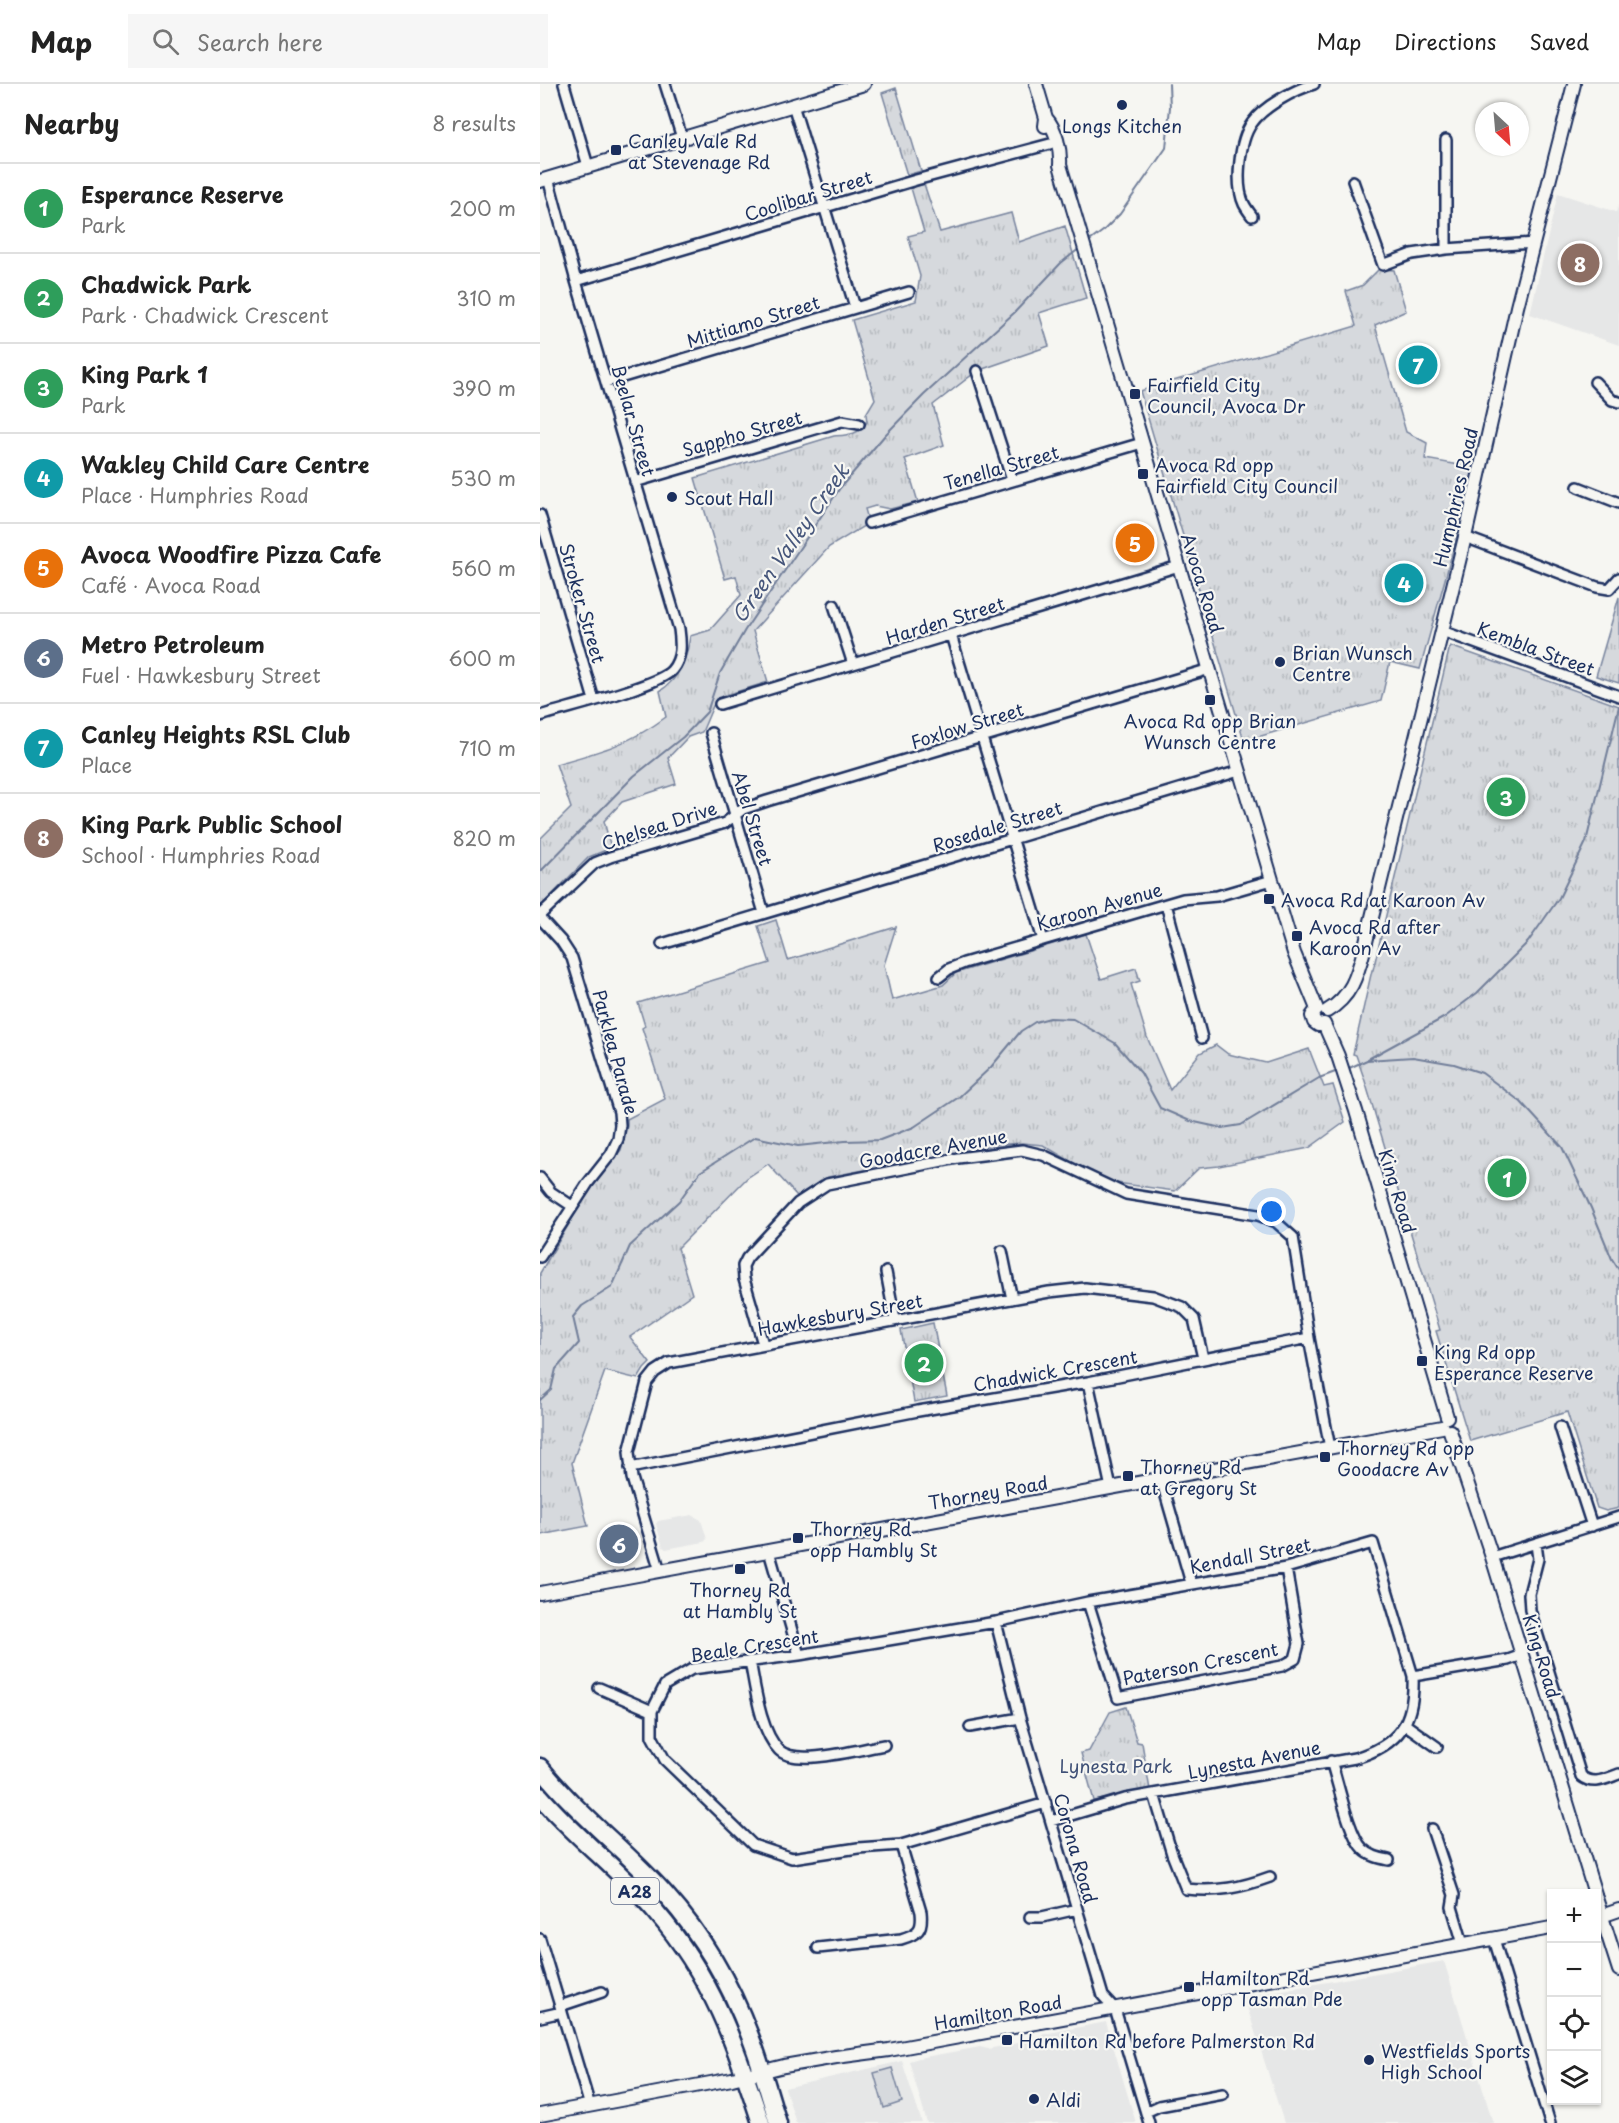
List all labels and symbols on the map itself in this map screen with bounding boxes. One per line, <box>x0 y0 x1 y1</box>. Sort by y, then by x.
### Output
marker: Longs Kitchen <box>1115 98 1129 112</box>
north arrow <box>1475 102 1529 156</box>
place label: Longs Kitchen <box>1062 112 1182 139</box>
place label: Canley Vale Rd at Stevenage Rd <box>628 127 770 175</box>
marker: Canley Vale Rd at Stevenage Rd <box>609 143 623 157</box>
street label: Coolibar Street <box>741 163 875 227</box>
pin: 8 <box>1560 240 1600 285</box>
street label: Mittiamo Street <box>683 288 823 354</box>
pin: 7 <box>1398 342 1438 388</box>
street label: Beelar Street <box>605 361 663 479</box>
place label: Fairfield City Council, Avoca Dr <box>1147 371 1306 419</box>
marker: Fairfield City Council, Avoca Dr <box>1128 387 1142 401</box>
street label: Sappho Street <box>679 403 805 463</box>
street label: Humphries Road <box>1426 425 1484 569</box>
street label: Tenella Street <box>940 438 1062 496</box>
place label: Avoca Rd opp Fairfield City Council <box>1155 451 1338 499</box>
water label: Green Valley Creek <box>724 457 857 629</box>
marker: Avoca Rd opp Fairfield City Council <box>1136 467 1150 481</box>
place label: Scout Hall <box>684 484 773 511</box>
marker: Scout Hall <box>665 490 679 504</box>
pin: 5 <box>1116 520 1154 566</box>
street label: Avoca Road <box>1175 530 1231 636</box>
street label: Stroker Street <box>553 540 613 666</box>
pin: 4 <box>1384 560 1424 606</box>
street label: Harden Street <box>882 589 1008 651</box>
street label: Kembla Street <box>1473 614 1599 682</box>
place label: Brian Wunsch Centre <box>1292 639 1413 687</box>
marker: Brian Wunsch Centre <box>1273 655 1287 669</box>
marker: Avoca Rd opp Brian Wunsch Centre <box>1203 693 1217 707</box>
street label: Foxlow Street <box>907 695 1027 755</box>
place label: Avoca Rd opp Brian Wunsch Centre <box>1124 707 1296 755</box>
street label: Abel Street <box>726 767 780 869</box>
pin: 3 <box>1486 774 1526 820</box>
street label: Rosedale Street <box>929 793 1065 859</box>
street label: Chelsea Drive <box>598 794 720 856</box>
street label: Karoon Avenue <box>1033 875 1165 937</box>
place label: Avoca Rd at Karoon Av <box>1281 886 1486 913</box>
marker: Avoca Rd at Karoon Av <box>1262 892 1276 906</box>
place label: Avoca Rd after Karoon Av <box>1309 913 1441 961</box>
marker: Avoca Rd after Karoon Av <box>1290 929 1304 943</box>
street label: Parklea Parade <box>586 986 646 1118</box>
street label: Goodacre Avenue <box>857 1122 1009 1174</box>
street label: King Road <box>1372 1146 1424 1236</box>
pin: 1 <box>1488 1156 1526 1200</box>
your location <box>1257 1197 1286 1226</box>
street label: Hawkesbury Street <box>755 1286 925 1342</box>
place label: King Rd opp Esperance Reserve <box>1434 1338 1593 1386</box>
pin: 2 <box>904 1340 944 1386</box>
street label: Chadwick Crescent <box>971 1342 1139 1398</box>
marker: King Rd opp Esperance Reserve <box>1415 1354 1429 1368</box>
place label: Thorney Rd opp Goodacre Av <box>1337 1434 1474 1482</box>
marker: Thorney Rd opp Goodacre Av <box>1318 1450 1332 1464</box>
place label: Thorney Rd at Gregory St <box>1140 1453 1257 1501</box>
street label: Thorney Road <box>926 1468 1050 1516</box>
marker: Thorney Rd at Gregory St <box>1121 1469 1135 1483</box>
place label: Thorney Rd opp Hambly St <box>810 1515 937 1563</box>
pin: 6 <box>600 1522 638 1566</box>
street label: Kendall Street <box>1187 1530 1313 1580</box>
marker: Thorney Rd opp Hambly St <box>791 1531 805 1545</box>
marker: Thorney Rd at Hambly St <box>733 1562 747 1576</box>
place label: Thorney Rd at Hambly St <box>683 1576 797 1624</box>
street label: King Road <box>1516 1611 1568 1701</box>
street label: Beale Crescent <box>688 1621 820 1669</box>
street label: Paterson Crescent <box>1120 1635 1280 1691</box>
street label: Lynesta Avenue <box>1185 1733 1323 1785</box>
park label: Lynesta Park <box>1059 1752 1173 1779</box>
street label: Corona Road <box>1047 1790 1105 1906</box>
road number: A28 <box>611 1878 659 1904</box>
place label: Hamilton Rd opp Tasman Pde <box>1201 1964 1343 2012</box>
marker: Hamilton Rd opp Tasman Pde <box>1182 1980 1196 1994</box>
street label: Hamilton Road <box>932 1987 1064 2037</box>
place label: Hamilton Rd before Palmerston Rd <box>1019 2027 1315 2054</box>
marker: Hamilton Rd before Palmerston Rd <box>1000 2033 1014 2047</box>
place label: Westfields Sports High School <box>1381 2037 1530 2085</box>
marker: Westfields Sports High School <box>1362 2053 1376 2067</box>
place label: Aldi <box>1046 2086 1081 2113</box>
marker: Aldi <box>1027 2092 1041 2106</box>

